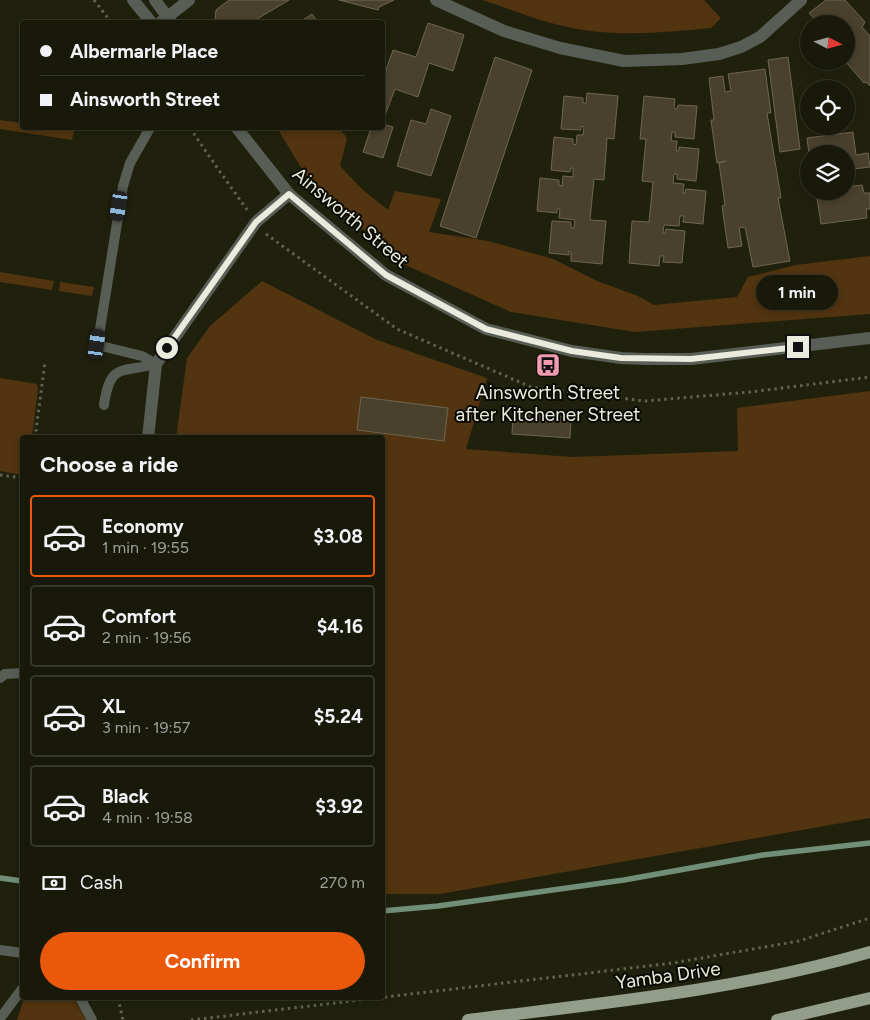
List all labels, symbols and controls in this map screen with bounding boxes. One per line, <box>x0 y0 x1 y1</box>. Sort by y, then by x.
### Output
north arrow <box>800 15 855 70</box>
map controls <box>800 15 855 200</box>
text: Albermarle Place <box>70 40 218 63</box>
button: locate <box>800 80 855 135</box>
text: Ainsworth Street <box>70 88 220 111</box>
button: layers <box>800 145 855 200</box>
street label: Ainsworth Street <box>288 162 413 273</box>
car <box>109 190 128 222</box>
callout: 1 min <box>757 274 839 310</box>
text: 1 min <box>778 283 816 302</box>
car <box>87 328 106 360</box>
route end <box>787 336 809 358</box>
route start <box>156 337 178 359</box>
bus stop icon: Ainsworth Street after Kitchener Street <box>535 352 561 378</box>
place label: Ainsworth Street after Kitchener Street <box>455 381 641 426</box>
text: Choose a ride <box>40 451 178 478</box>
icon: car <box>42 514 87 559</box>
text: Economy <box>102 515 184 538</box>
text: $3.08 <box>313 525 363 548</box>
text: 1 min · 19:55 <box>102 538 189 557</box>
icon: car <box>42 604 87 649</box>
text: Comfort <box>102 605 177 628</box>
text: $4.16 <box>317 615 363 638</box>
text: 2 min · 19:56 <box>102 628 191 647</box>
icon: car <box>42 694 87 739</box>
text: XL <box>102 695 125 718</box>
text: $5.24 <box>314 705 363 728</box>
text: 3 min · 19:57 <box>102 718 190 737</box>
icon: car <box>42 784 87 829</box>
text: Black <box>102 785 149 808</box>
text: $3.92 <box>315 795 363 818</box>
text: 4 min · 19:58 <box>102 808 193 827</box>
icon: cash <box>40 869 68 897</box>
text: Cash <box>80 871 123 894</box>
text: 270 m <box>320 873 365 892</box>
button: Confirm <box>40 932 365 990</box>
street label: Yamba Drive <box>614 957 722 994</box>

